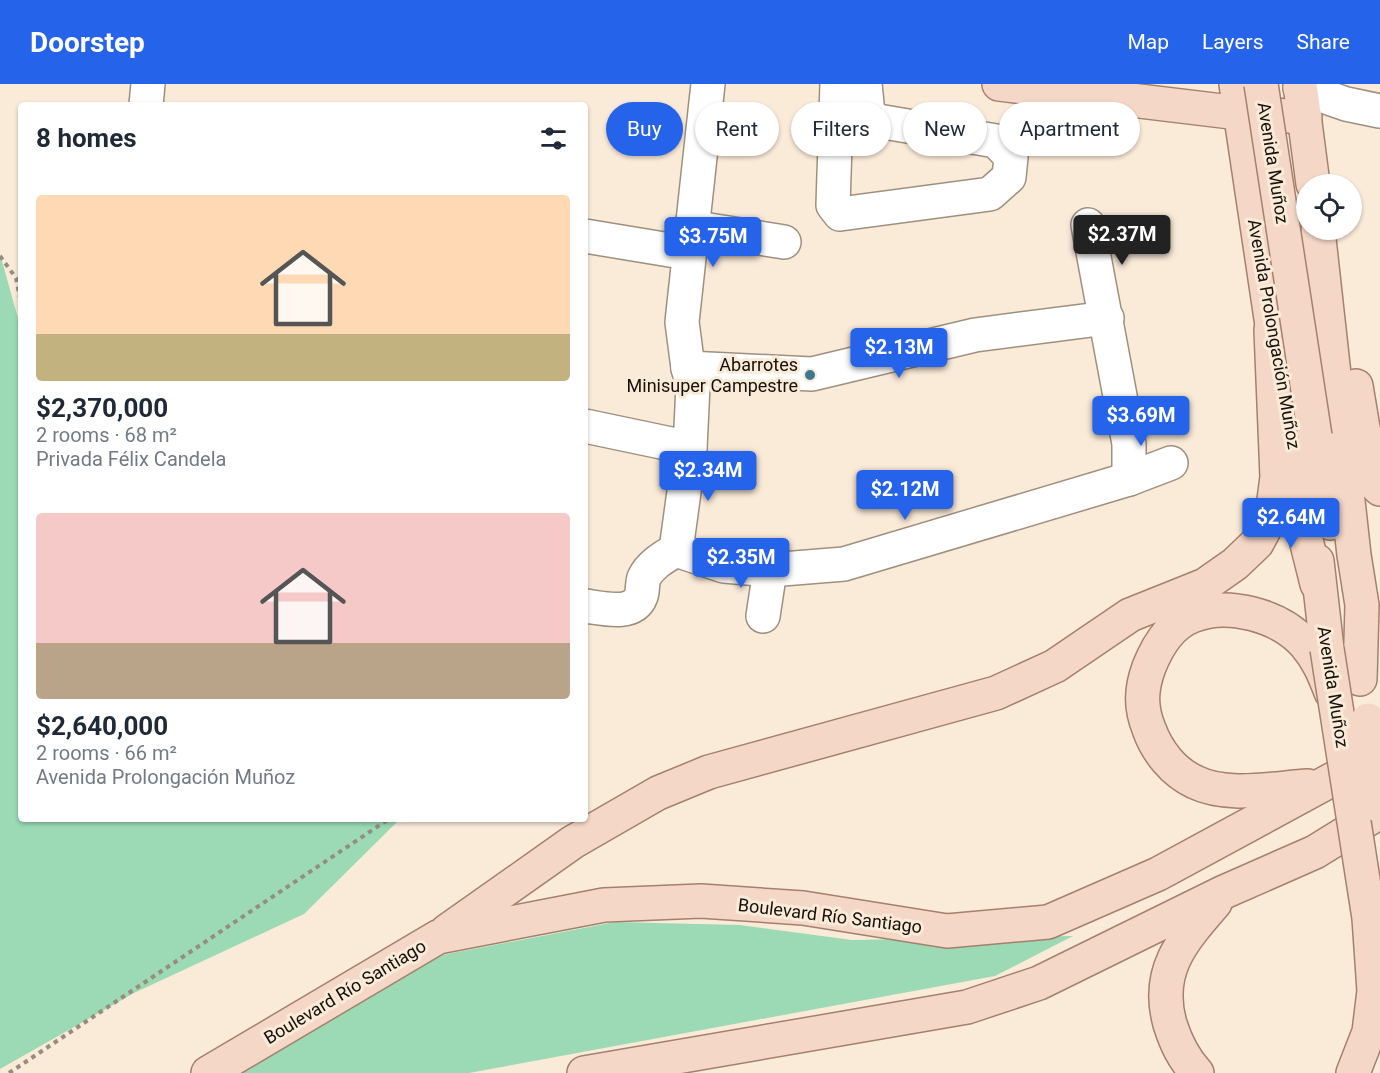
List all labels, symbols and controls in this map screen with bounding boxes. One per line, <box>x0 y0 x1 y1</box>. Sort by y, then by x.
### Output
text: Doorstep <box>30 26 145 59</box>
text: Map <box>1127 30 1169 54</box>
text: Layers <box>1202 30 1263 54</box>
text: Share <box>1296 30 1350 54</box>
street label: Avenida Muñoz <box>1254 101 1293 225</box>
chip: Buy <box>606 102 683 156</box>
chip: Rent <box>695 102 779 156</box>
chip: Filters <box>791 102 891 156</box>
chip: New <box>903 102 987 156</box>
chip: Apartment <box>999 102 1140 156</box>
icon: filters <box>537 122 570 155</box>
text: 8 homes <box>36 123 137 153</box>
map controls <box>1296 174 1362 240</box>
button: locate <box>1296 174 1362 240</box>
pin: $2.37M <box>1073 215 1171 266</box>
pin: $3.75M <box>664 217 762 268</box>
street label: Avenida Prolongación Muñoz <box>1244 217 1305 451</box>
text: $2.37M <box>1087 222 1157 246</box>
text: $3.75M <box>678 224 748 248</box>
icon: home <box>249 234 357 342</box>
pin: $2.13M <box>850 328 948 379</box>
text: $2.13M <box>864 335 934 359</box>
place label: Abarrotes Minisuper Campestre <box>627 354 798 396</box>
marker: Abarrotes Minisuper Campestre <box>803 368 817 382</box>
text: $2,370,000 <box>36 393 168 423</box>
pin: $3.69M <box>1092 396 1190 447</box>
text: $3.69M <box>1106 403 1176 427</box>
text: 2 rooms · 68 m² <box>36 423 177 447</box>
text: Privada Félix Candela <box>36 447 226 471</box>
pin: $2.34M <box>659 451 757 502</box>
text: $2.34M <box>673 458 743 482</box>
pin: $2.12M <box>856 470 954 521</box>
text: $2.12M <box>870 477 940 501</box>
pin: $2.64M <box>1242 498 1340 549</box>
text: $2.64M <box>1256 505 1326 529</box>
pin: $2.35M <box>692 538 790 589</box>
text: $2.35M <box>706 545 776 569</box>
icon: home <box>249 552 357 660</box>
street label: Avenida Muñoz <box>1314 625 1353 749</box>
text: $2,640,000 <box>36 711 168 741</box>
text: 2 rooms · 66 m² <box>36 741 177 765</box>
text: Avenida Prolongación Muñoz <box>36 765 295 789</box>
street label: Boulevard Río Santiago <box>737 894 923 937</box>
street label: Boulevard Río Santiago <box>260 935 430 1048</box>

